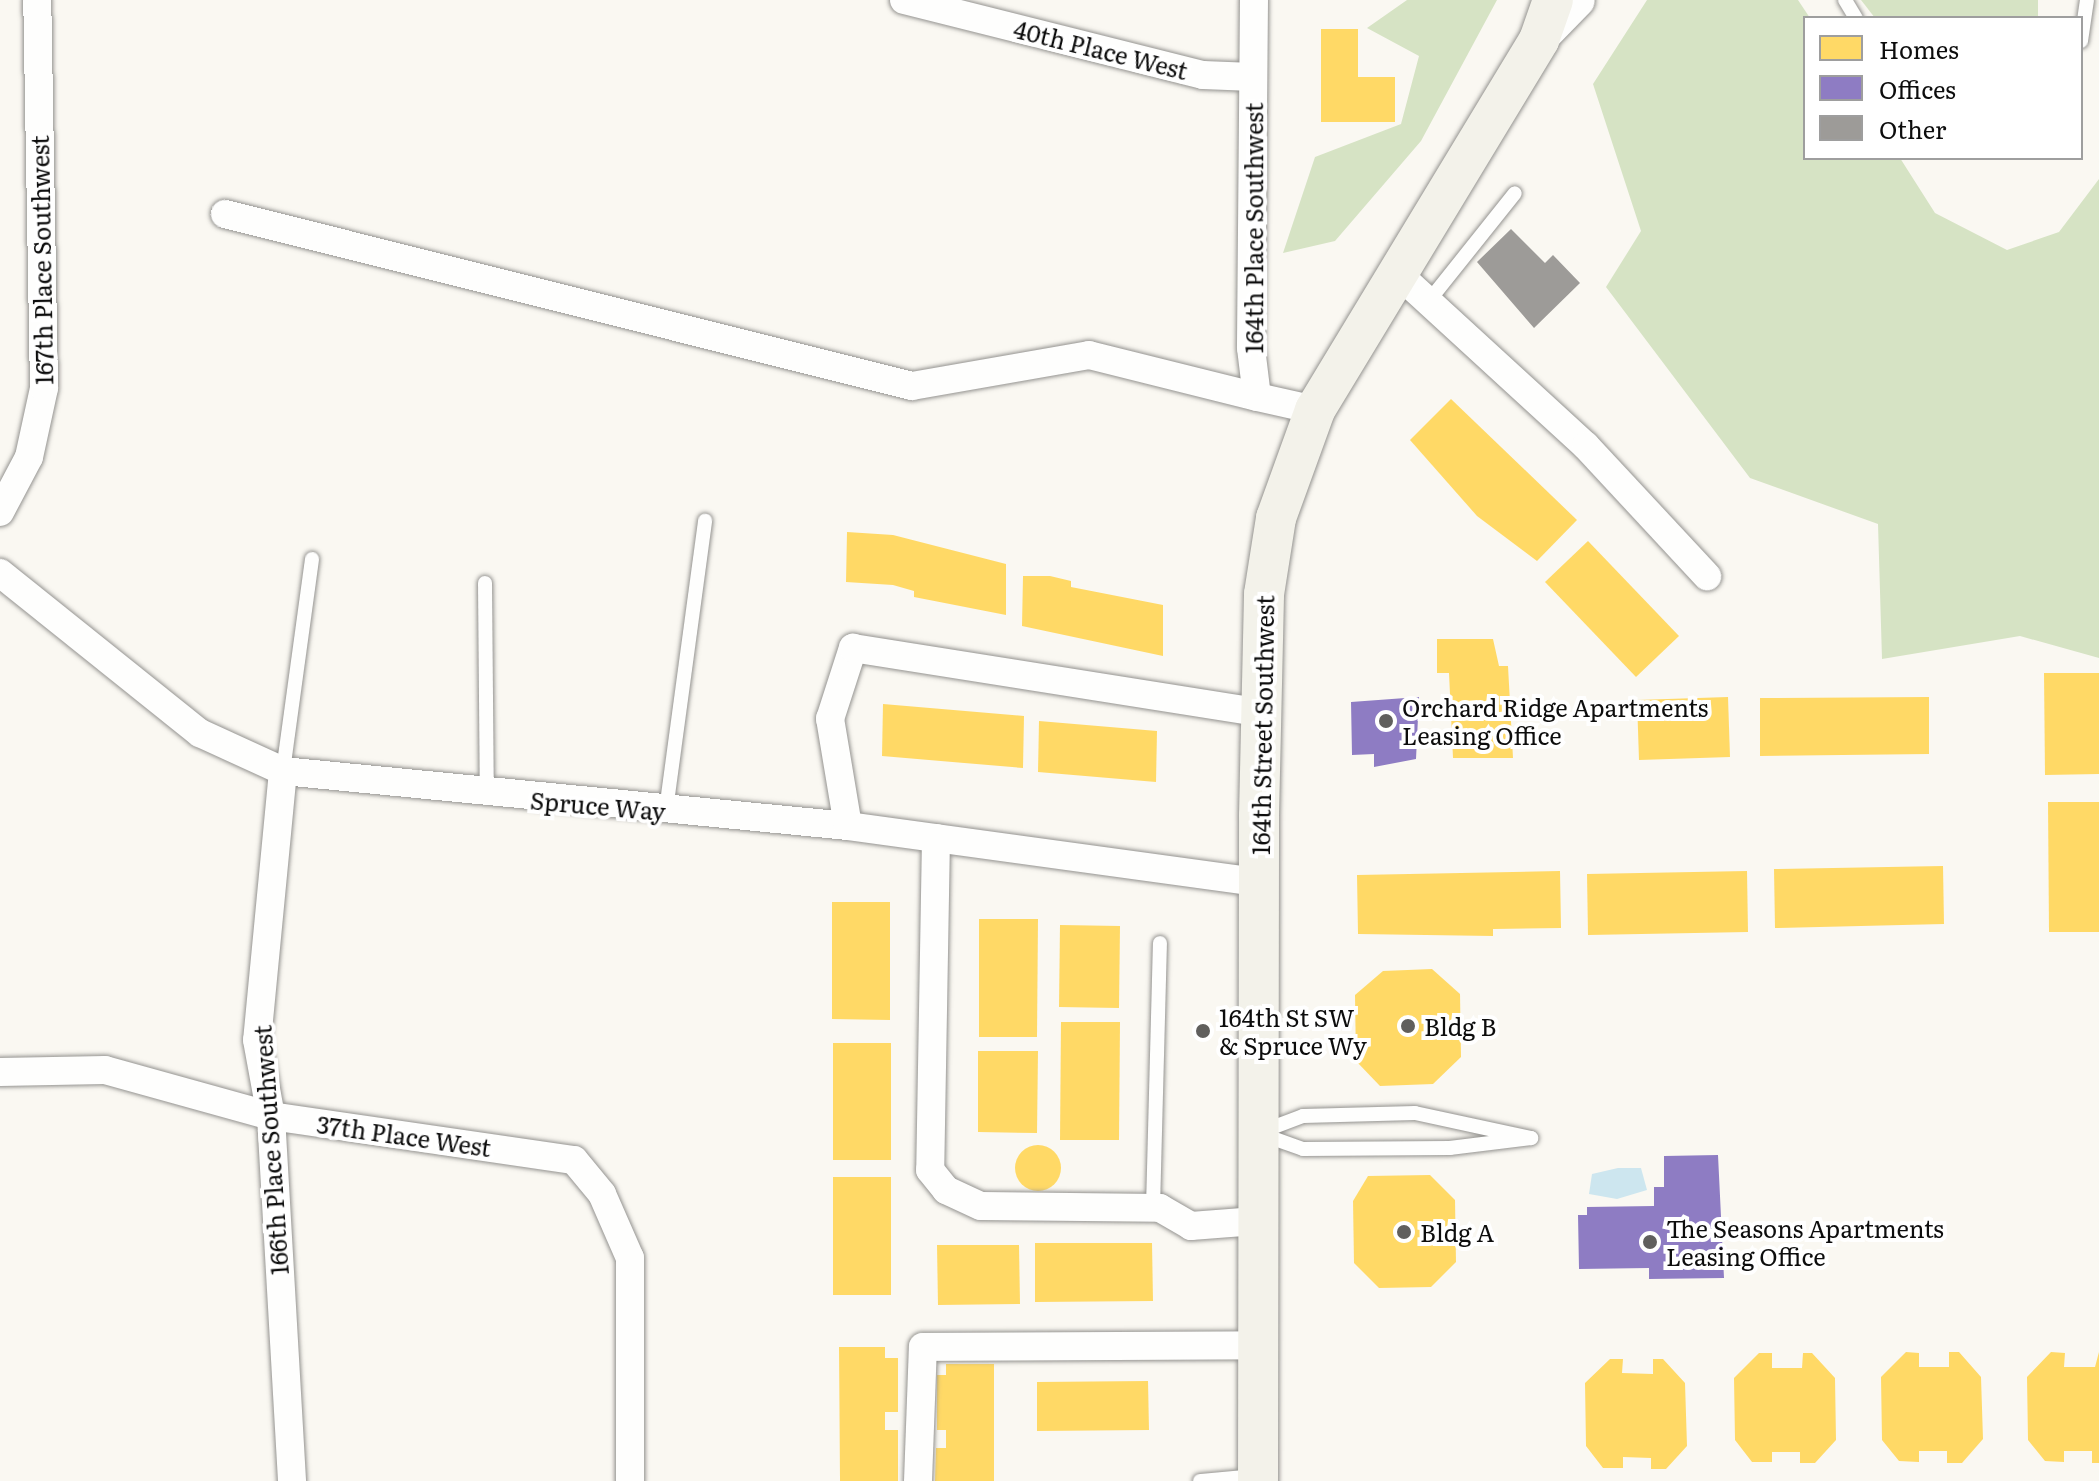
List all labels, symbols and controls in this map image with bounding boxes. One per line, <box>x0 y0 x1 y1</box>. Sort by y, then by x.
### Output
street label: 40th Place West <box>1011 13 1191 85</box>
legend <box>1803 16 2083 160</box>
text: Homes <box>1879 31 1959 66</box>
text: Offices <box>1879 71 1956 106</box>
street label: 164th Place Southwest <box>1239 103 1267 353</box>
text: Other <box>1879 111 1946 146</box>
street label: 167th Place Southwest <box>24 135 58 385</box>
street label: 164th Street Southwest <box>1245 595 1279 855</box>
place label: Orchard Ridge Apartments Leasing Office <box>1402 693 1708 749</box>
marker: Orchard Ridge Apartments Leasing Office <box>1377 712 1395 730</box>
street label: Spruce Way <box>529 785 667 825</box>
place label: 164th St SW & Spruce Wy <box>1219 1003 1367 1059</box>
place label: Bldg B <box>1424 1012 1496 1040</box>
marker: Bldg B <box>1399 1017 1417 1035</box>
marker: 164th St SW & Spruce Wy <box>1194 1022 1212 1040</box>
street label: 166th Place Southwest <box>247 1024 293 1276</box>
street label: 37th Place West <box>315 1109 493 1161</box>
place label: The Seasons Apartments Leasing Office <box>1666 1214 1944 1270</box>
place label: Bldg A <box>1420 1218 1494 1246</box>
marker: Bldg A <box>1395 1223 1413 1241</box>
marker: The Seasons Apartments Leasing Office <box>1641 1233 1659 1251</box>

